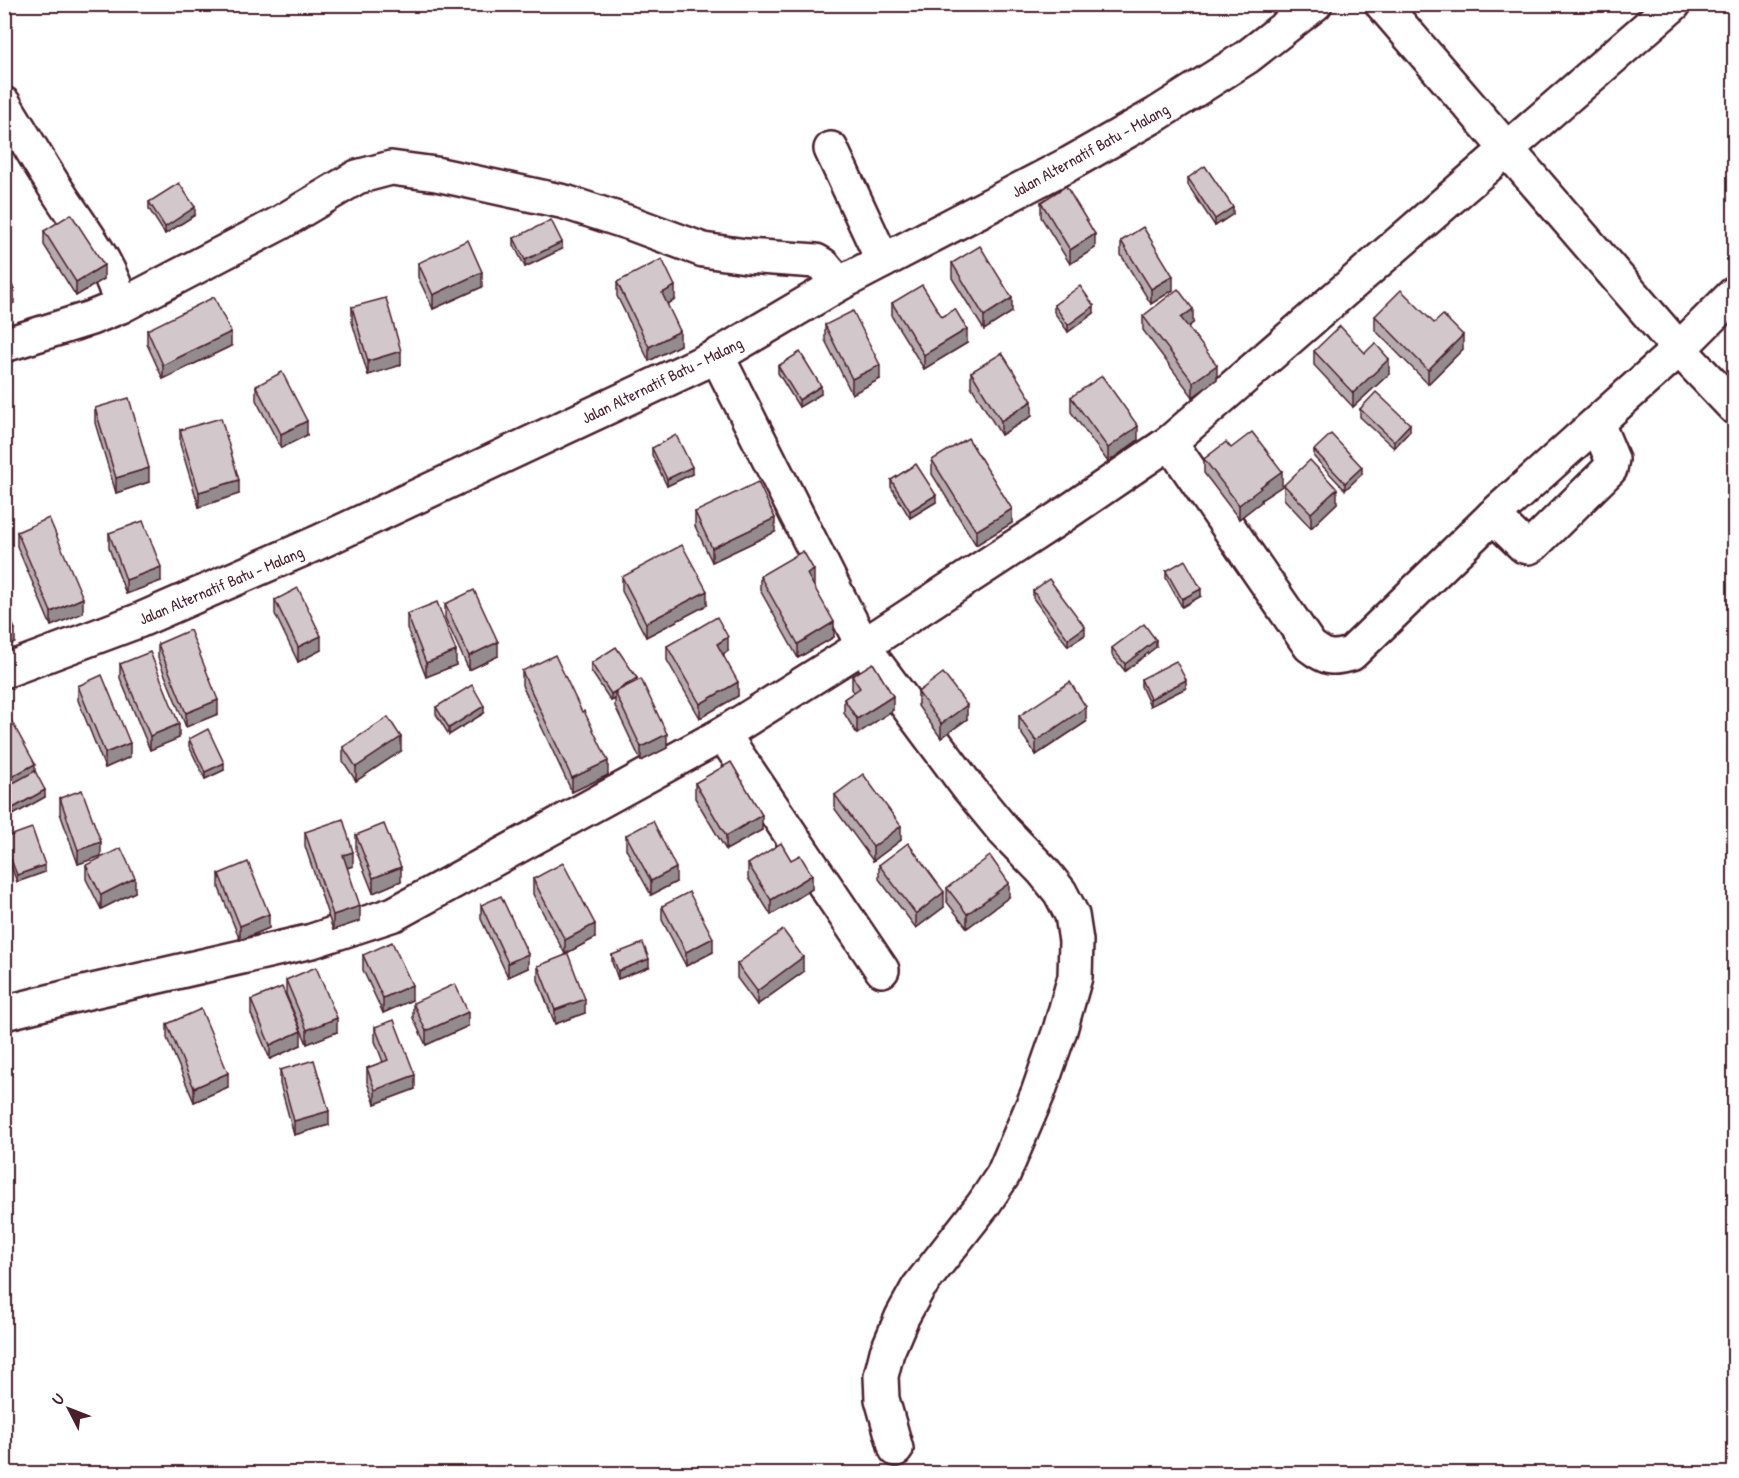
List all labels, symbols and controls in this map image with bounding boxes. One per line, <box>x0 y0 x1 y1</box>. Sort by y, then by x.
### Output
street label: Jalan Alternatif Batu - Malang <box>1007 98 1173 202</box>
street label: Jalan Alternatif Batu - Malang <box>578 331 746 429</box>
street label: Jalan Alternatif Batu - Malang <box>135 540 307 630</box>
north arrow <box>39 1379 99 1439</box>
text: U <box>47 1388 69 1410</box>

